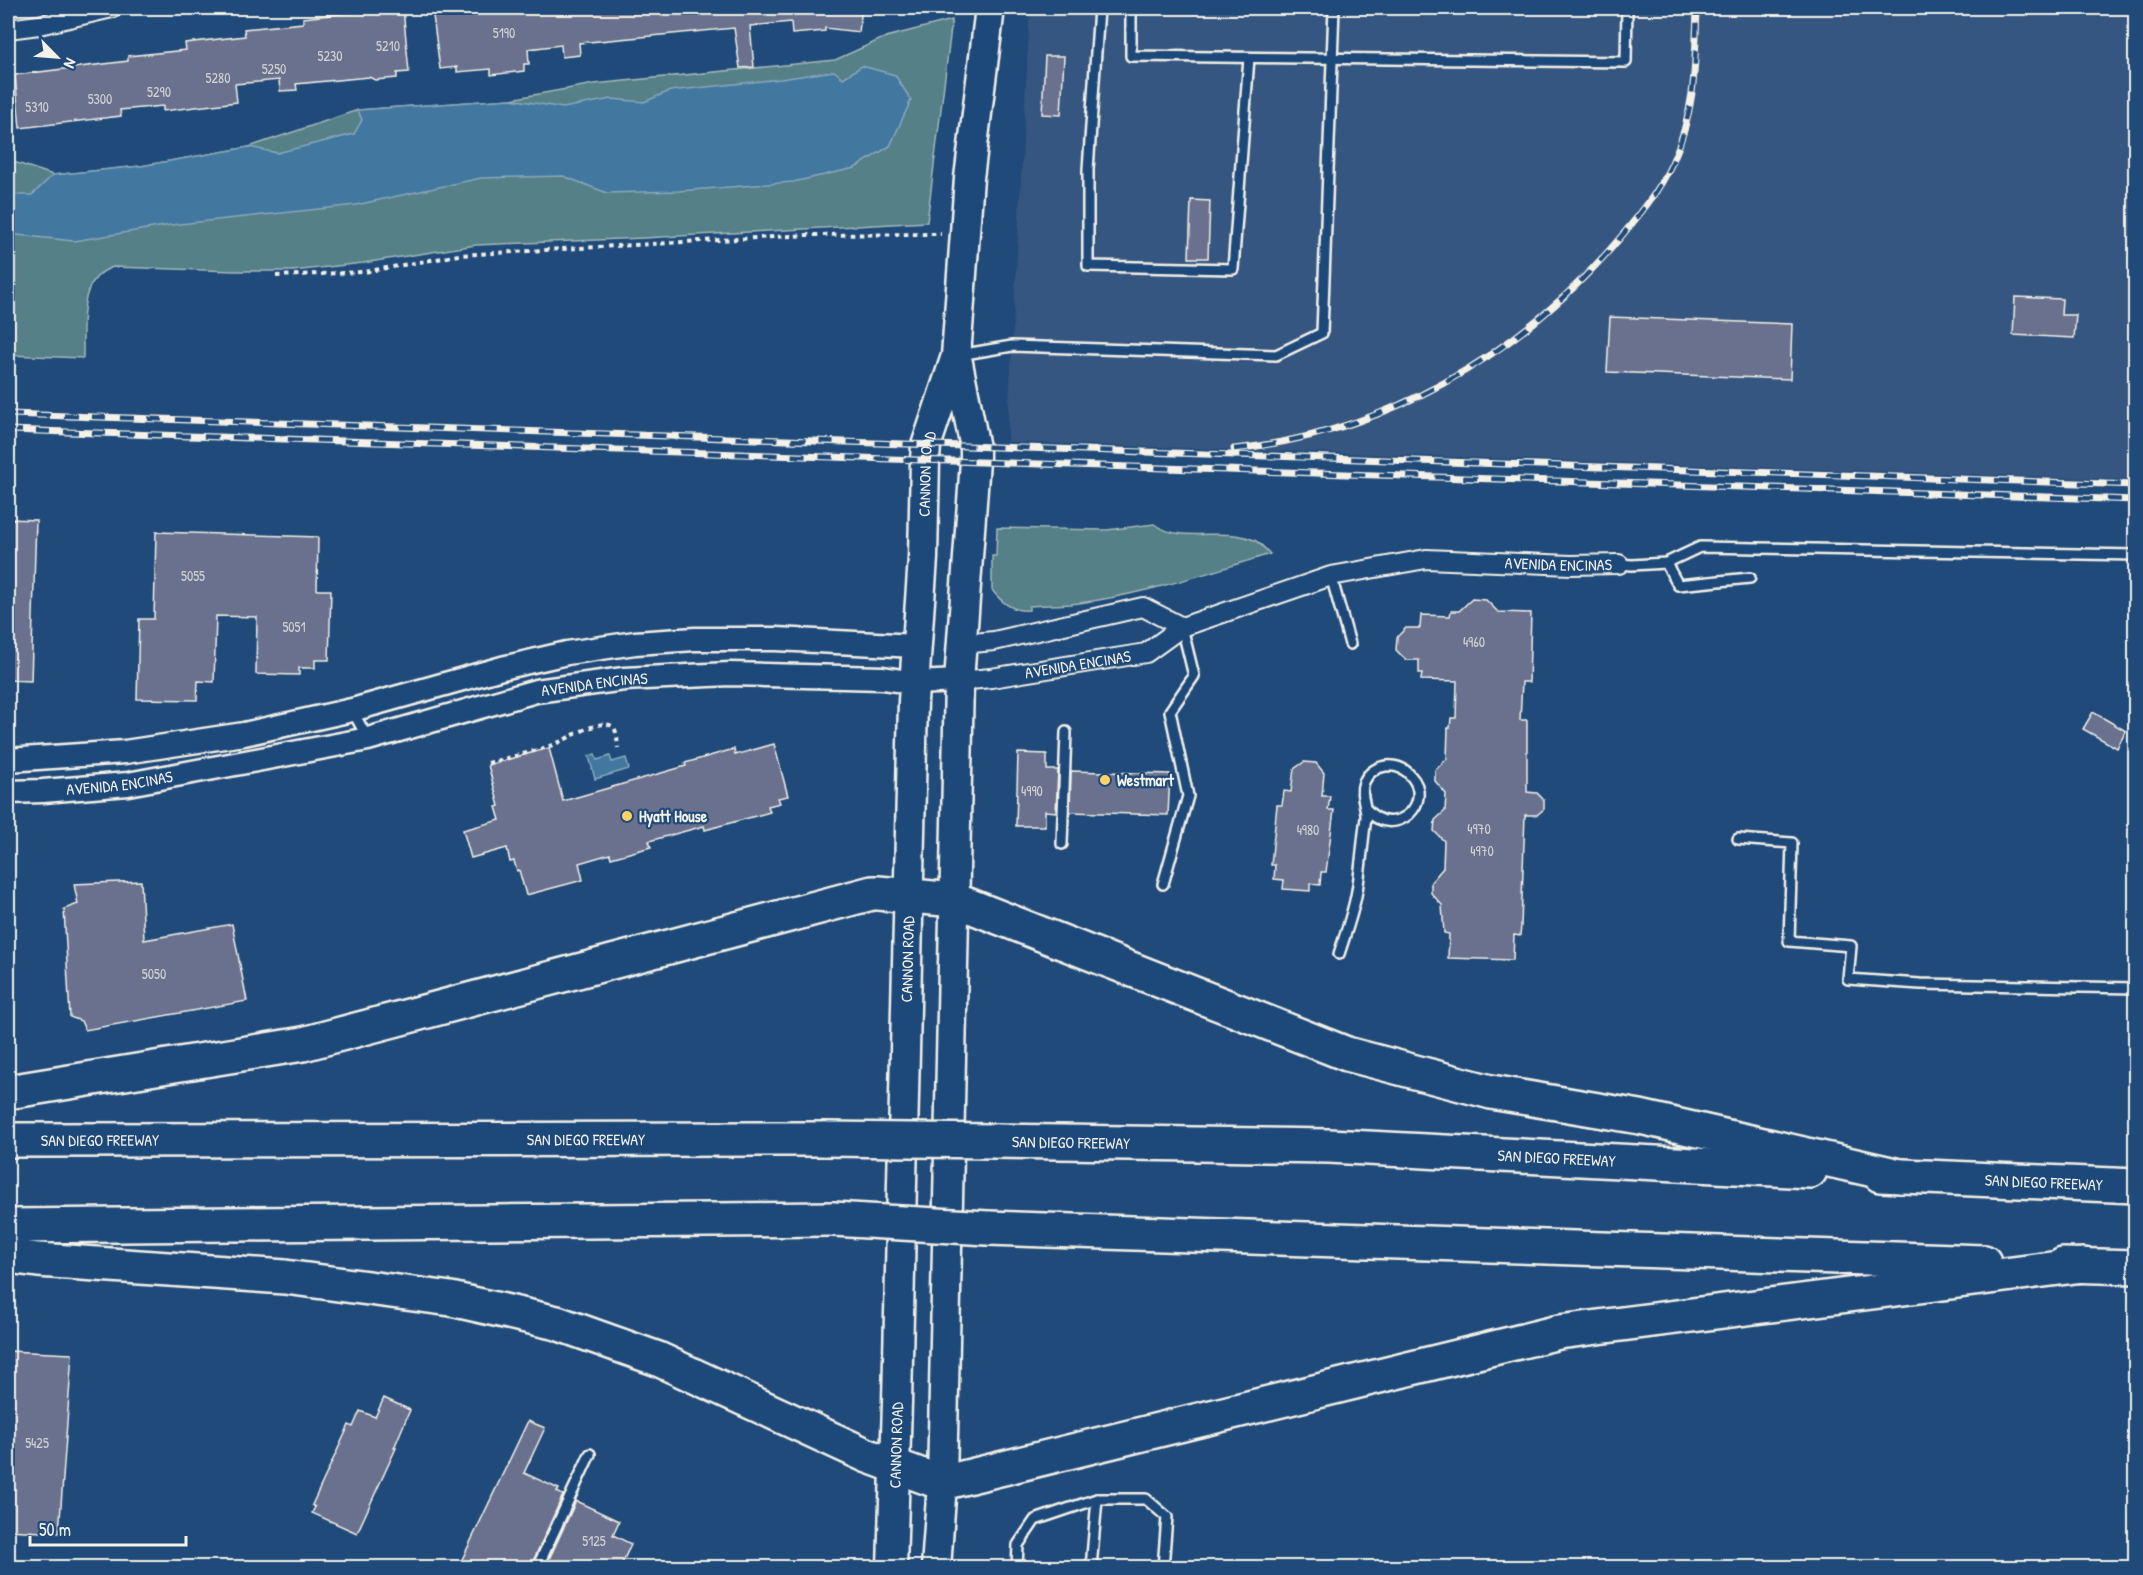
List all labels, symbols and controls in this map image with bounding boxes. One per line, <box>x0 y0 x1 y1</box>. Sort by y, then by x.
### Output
house number: 5190 <box>493 23 515 42</box>
north arrow <box>27 27 87 87</box>
house number: 5210 <box>376 36 400 55</box>
house number: 5230 <box>317 46 343 65</box>
text: N <box>59 55 82 72</box>
house number: 5250 <box>262 59 286 78</box>
house number: 5280 <box>206 68 230 87</box>
house number: 5290 <box>147 82 171 101</box>
house number: 5300 <box>88 89 112 108</box>
house number: 5310 <box>25 97 49 116</box>
street label: CANNON ROAD <box>913 427 941 517</box>
street label: AVENIDA ENCINAS <box>1504 551 1613 576</box>
house number: 5055 <box>181 566 205 585</box>
house number: 5051 <box>282 617 306 636</box>
house number: 4960 <box>1463 632 1485 651</box>
street label: AVENIDA ENCINAS <box>1023 645 1133 683</box>
street label: AVENIDA ENCINAS <box>540 667 649 701</box>
street label: AVENIDA ENCINAS <box>65 765 175 800</box>
place label: Westmart <box>1117 769 1174 791</box>
marker: Westmart <box>1098 773 1112 787</box>
house number: 4990 <box>1021 781 1043 800</box>
place label: Hyatt House <box>639 805 708 828</box>
marker: Hyatt House <box>620 809 634 823</box>
house number: 4970 <box>1467 819 1491 838</box>
house number: 4980 <box>1297 820 1319 839</box>
house number: 4970 <box>1470 841 1494 860</box>
street label: CANNON ROAD <box>895 915 919 1003</box>
house number: 5050 <box>142 964 166 983</box>
street label: SAN DIEGO FREEWAY <box>527 1128 645 1150</box>
street label: SAN DIEGO FREEWAY <box>41 1129 159 1151</box>
street label: SAN DIEGO FREEWAY <box>1012 1130 1130 1154</box>
street label: SAN DIEGO FREEWAY <box>1497 1144 1616 1172</box>
street label: SAN DIEGO FREEWAY <box>1984 1169 2103 1196</box>
street label: CANNON ROAD <box>883 1401 908 1489</box>
house number: 5425 <box>25 1433 49 1452</box>
scale bar <box>30 1509 186 1547</box>
text: 50 m <box>39 1517 71 1542</box>
house number: 5125 <box>582 1531 606 1550</box>

